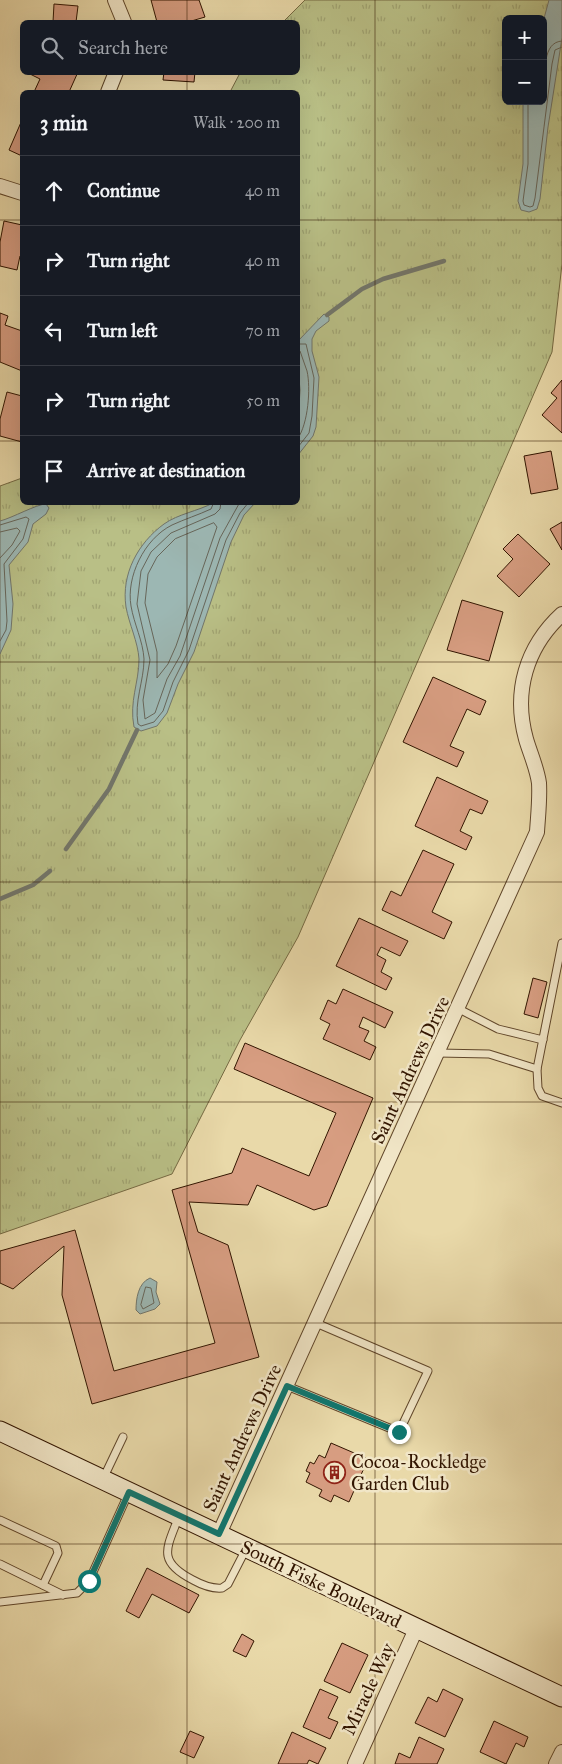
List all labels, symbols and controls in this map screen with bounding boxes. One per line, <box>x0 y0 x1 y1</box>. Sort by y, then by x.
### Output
map controls <box>502 15 547 105</box>
button: + <box>502 15 547 60</box>
search box <box>20 20 300 75</box>
icon: search <box>38 34 66 62</box>
text: Search here <box>78 36 168 59</box>
button: − <box>502 60 547 105</box>
text: 3 min <box>40 110 88 136</box>
text: Walk · 200 m <box>193 113 280 132</box>
icon: ahead <box>40 177 68 205</box>
text: Continue <box>87 179 160 202</box>
text: 40 m <box>245 181 280 200</box>
icon: right <box>40 247 68 275</box>
text: Turn right <box>87 249 170 272</box>
text: 40 m <box>245 251 280 270</box>
icon: left <box>40 317 68 345</box>
text: Turn left <box>87 319 157 342</box>
text: 70 m <box>245 321 280 340</box>
icon: right <box>40 387 68 415</box>
text: Turn right <box>87 389 170 412</box>
text: 50 m <box>246 391 280 410</box>
icon: arrive <box>40 457 68 485</box>
text: Arrive at destination <box>87 459 245 482</box>
street label: Saint Andrews Drive <box>366 993 454 1147</box>
street label: Saint Andrews Drive <box>198 1361 286 1515</box>
route end <box>388 1421 411 1444</box>
place label: Cocoa-Rockledge Garden Club <box>351 1450 486 1495</box>
building icon: Cocoa-Rockledge Garden Club <box>323 1460 347 1484</box>
street label: South Fiske Boulevard <box>237 1535 406 1633</box>
route start <box>78 1570 101 1593</box>
street label: Miracle Way <box>337 1638 400 1739</box>

